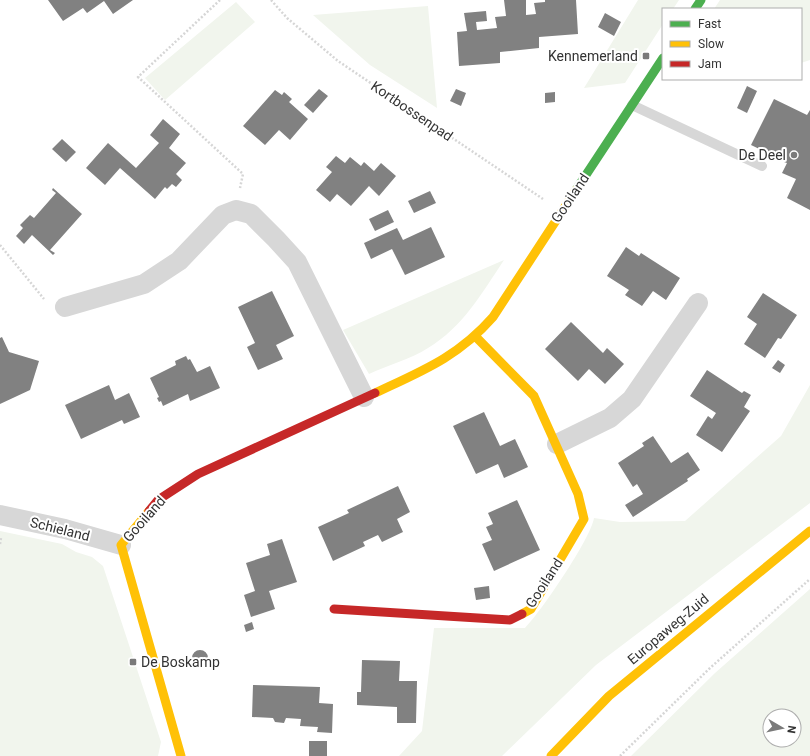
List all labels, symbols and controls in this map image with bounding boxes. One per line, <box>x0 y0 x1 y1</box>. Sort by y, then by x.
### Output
legend <box>662 8 802 80</box>
text: Fast <box>698 17 721 31</box>
text: Slow <box>698 37 724 51</box>
place label: Kennemerland <box>548 48 638 64</box>
marker: Kennemerland <box>641 51 651 61</box>
text: Jam <box>698 57 722 71</box>
street label: Kortbossenpad <box>368 78 456 144</box>
place label: De Deel <box>738 147 786 163</box>
marker: De Deel <box>789 150 799 160</box>
street label: Gooiland <box>548 170 592 226</box>
street label: Gooiland <box>119 493 169 545</box>
street label: Schieland <box>29 514 91 544</box>
street label: Gooiland <box>522 555 566 611</box>
street label: Europaweg-Zuid <box>624 591 712 667</box>
place label: De Boskamp <box>141 654 220 670</box>
marker: De Boskamp <box>128 657 138 667</box>
north arrow <box>762 708 802 748</box>
text: N <box>784 725 798 735</box>

